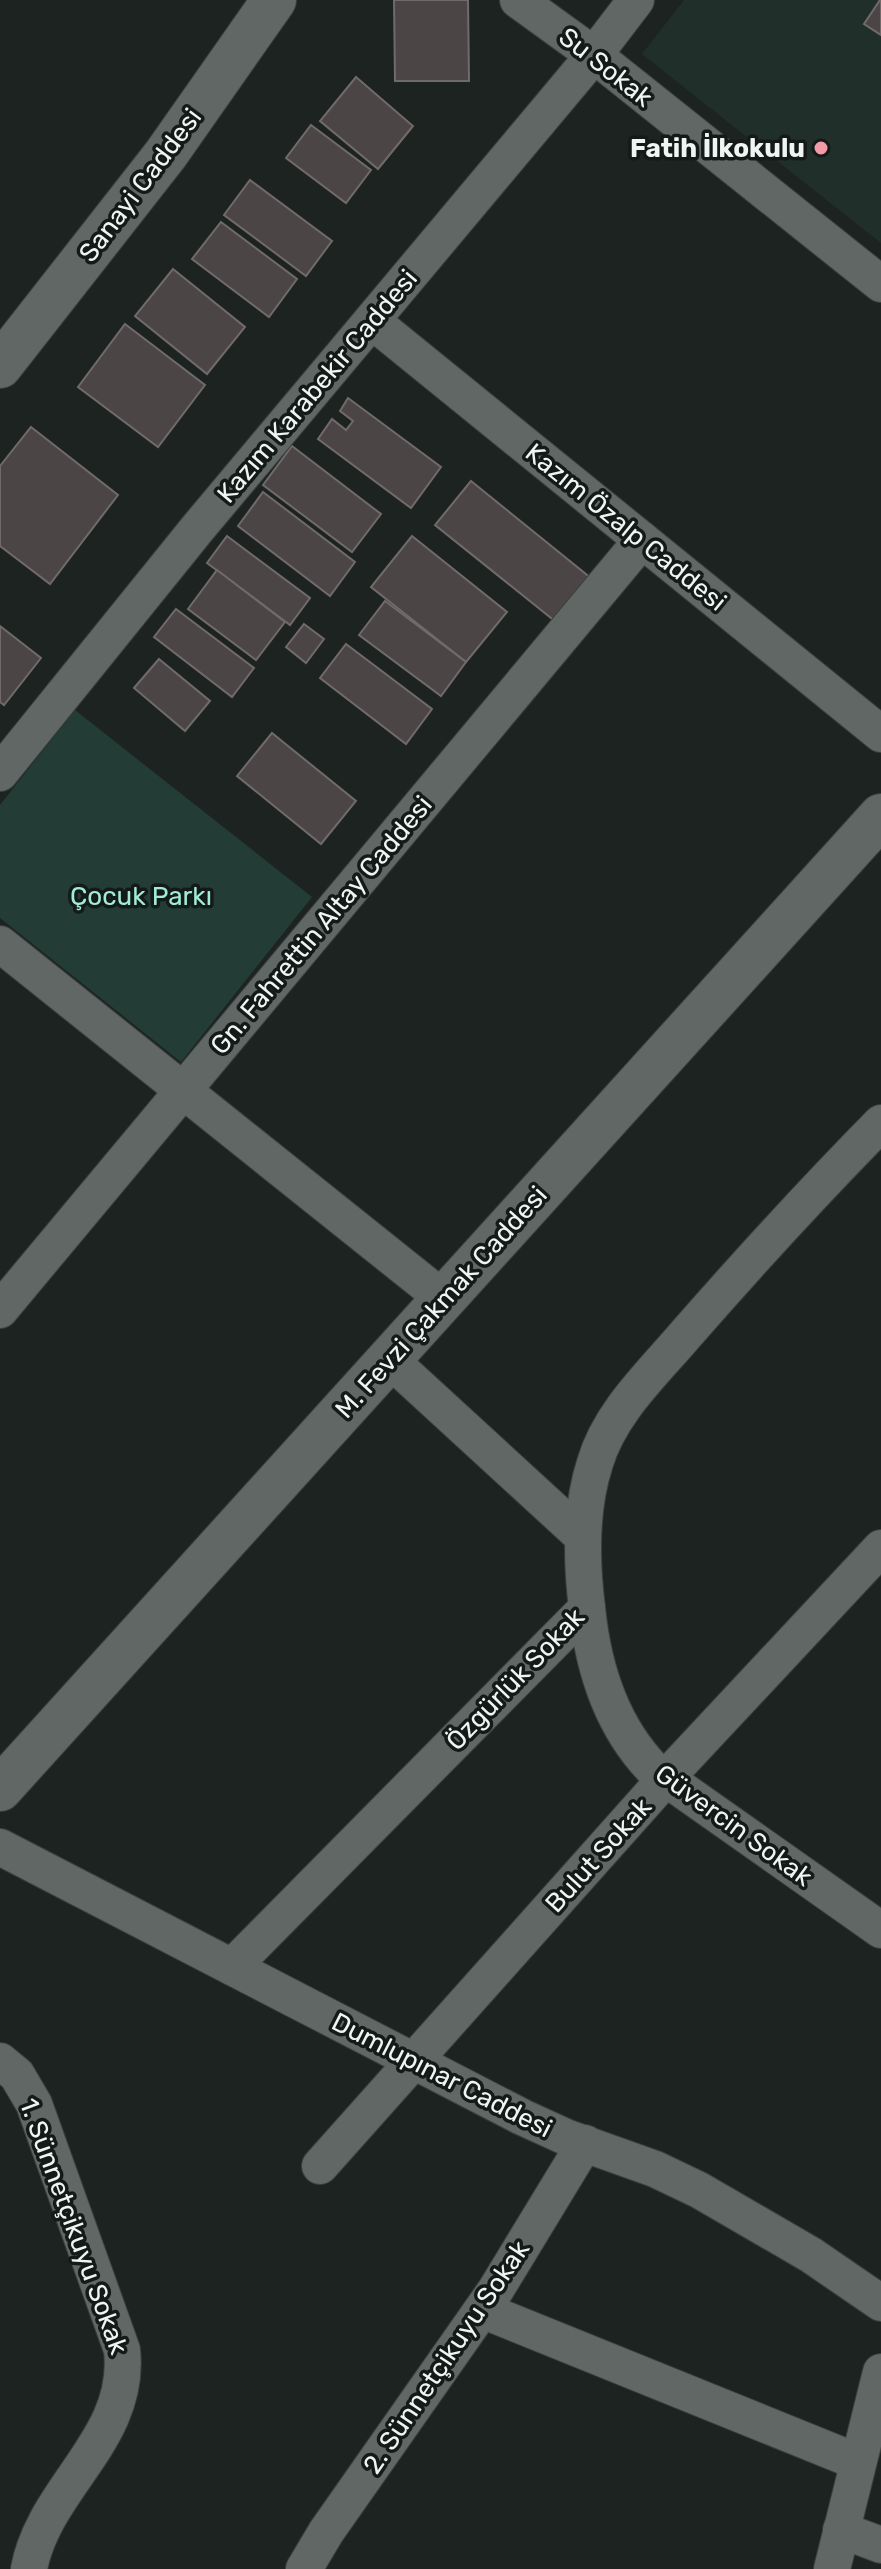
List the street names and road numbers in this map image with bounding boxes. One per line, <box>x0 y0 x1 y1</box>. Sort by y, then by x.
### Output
street label: Su Sokak <box>553 21 659 114</box>
street label: Sanayi Caddesi <box>73 102 208 268</box>
street label: Kazım Karabekir Caddesi <box>211 263 424 509</box>
street label: Kazım Özalp Caddesi <box>519 437 732 618</box>
street label: Gn. Fahrettin Altay Caddesi <box>204 790 439 1061</box>
street label: M. Fevzi Çakmak Caddesi <box>329 1180 554 1425</box>
street label: Özgürlük Sokak <box>440 1602 591 1757</box>
street label: Güvercin Sokak <box>649 1758 819 1893</box>
street label: Bulut Sokak <box>539 1791 658 1919</box>
street label: Dumlupınar Caddesi <box>327 2006 557 2144</box>
street label: 1. Sünnetçikuyu Sokak <box>13 2094 134 2359</box>
street label: 2. Sünnetçikuyu Sokak <box>357 2234 536 2480</box>

